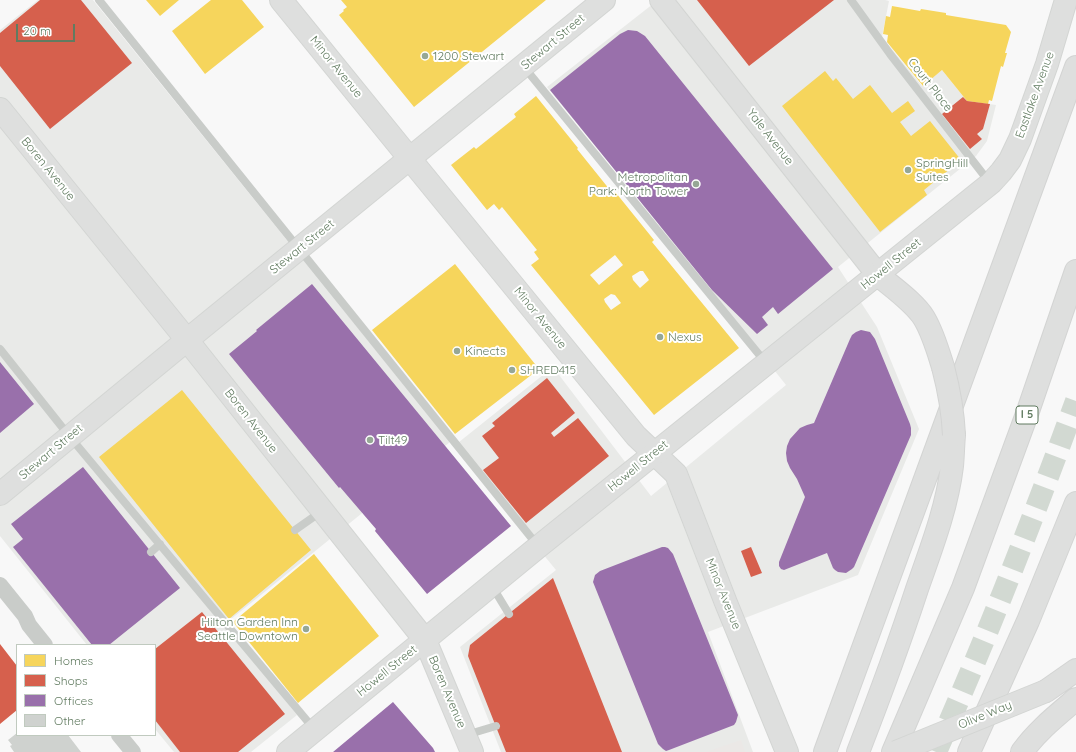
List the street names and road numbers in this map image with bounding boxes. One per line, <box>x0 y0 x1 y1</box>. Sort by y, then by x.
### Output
street label: Stewart Street <box>518 11 588 73</box>
street label: Minor Avenue <box>307 33 365 101</box>
street label: Eastlake Avenue <box>1013 50 1057 140</box>
street label: Court Place <box>905 55 955 115</box>
street label: Yale Avenue <box>744 106 796 168</box>
street label: Boren Avenue <box>18 134 78 204</box>
street label: Stewart Street <box>267 217 337 277</box>
street label: Howell Street <box>858 235 924 293</box>
street label: Minor Avenue <box>511 284 569 352</box>
street label: Boren Avenue <box>221 386 281 456</box>
road number: I 5 <box>1016 406 1038 424</box>
street label: Stewart Street <box>16 421 86 483</box>
street label: Howell Street <box>605 437 671 495</box>
street label: Minor Avenue <box>702 556 744 632</box>
street label: Howell Street <box>354 642 420 700</box>
street label: Boren Avenue <box>425 654 469 730</box>
street label: Olive Way <box>956 698 1014 732</box>

